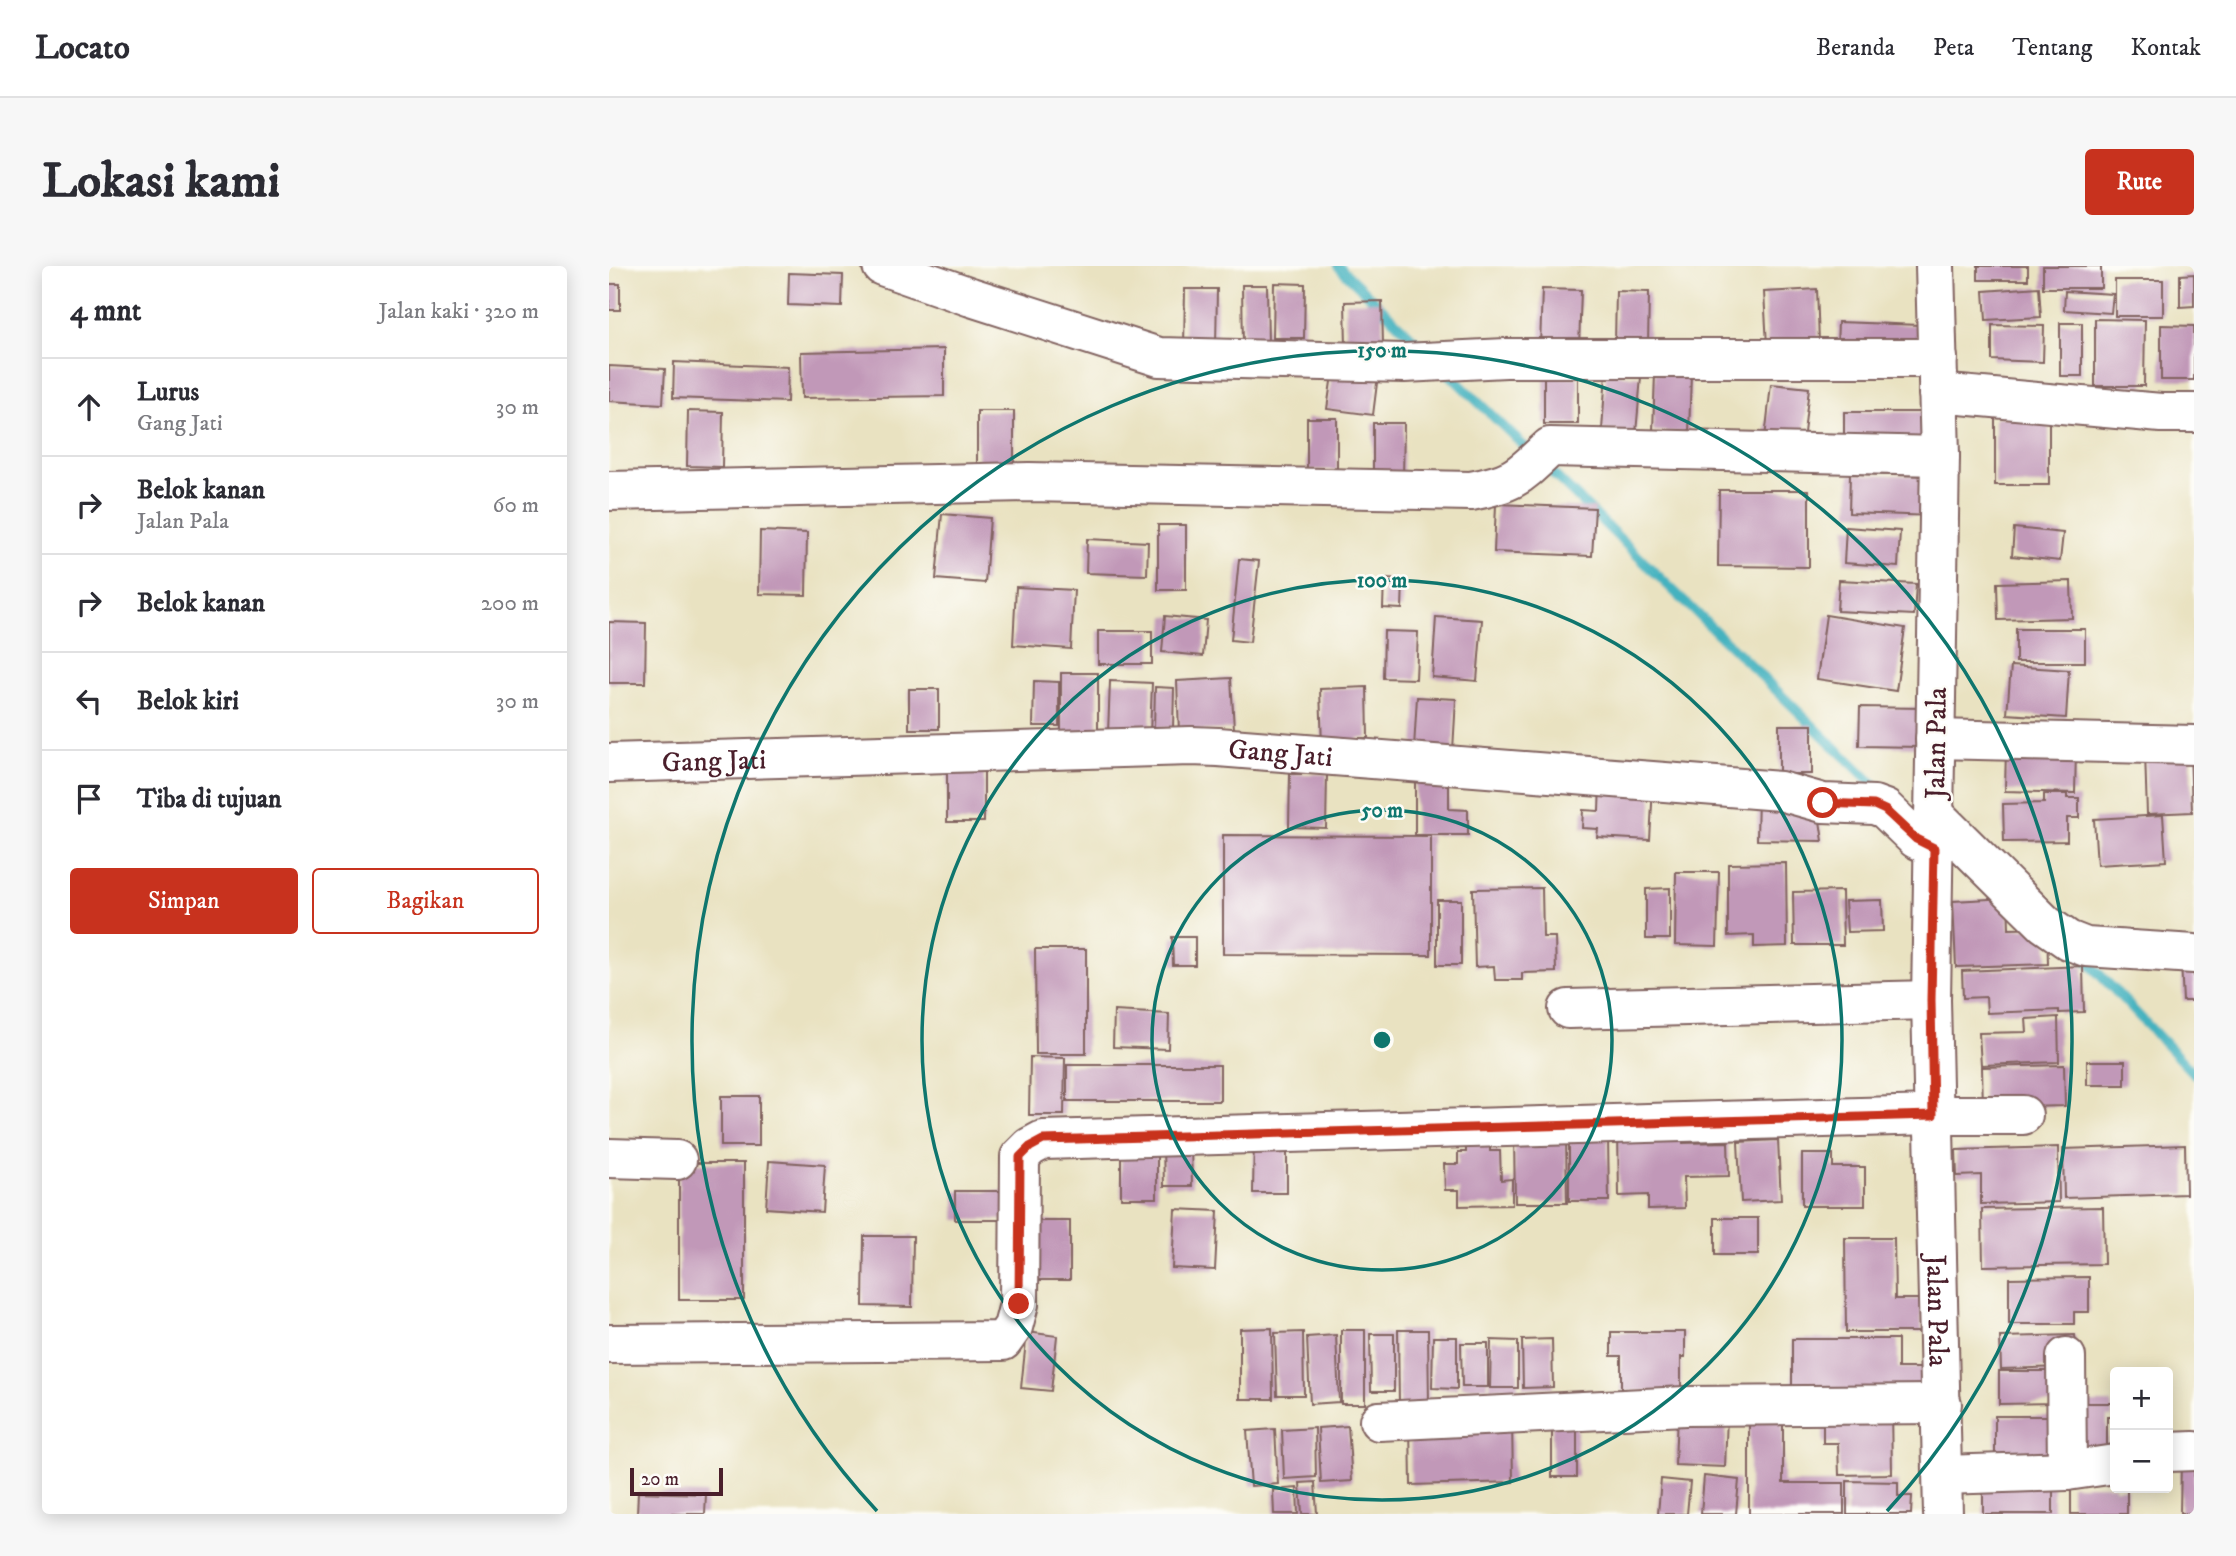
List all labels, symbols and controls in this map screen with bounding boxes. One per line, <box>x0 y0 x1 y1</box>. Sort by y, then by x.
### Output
text: Locato <box>35 28 130 69</box>
text: Beranda <box>1816 33 1895 63</box>
text: Peta <box>1933 33 1974 63</box>
text: Tentang <box>2012 33 2093 63</box>
text: Kontak <box>2131 33 2201 63</box>
button: Rute <box>2085 149 2194 215</box>
text: Lokasi kami <box>42 151 280 213</box>
text: 4 mnt <box>70 293 141 330</box>
text: Jalan kaki · 320 m <box>379 297 539 326</box>
text: 150 m <box>1357 338 1407 364</box>
text: Lurus <box>137 376 199 409</box>
icon: ahead <box>70 388 108 426</box>
text: 30 m <box>496 393 539 422</box>
text: Gang Jati <box>137 409 223 438</box>
text: Belok kanan <box>137 474 265 507</box>
icon: right <box>70 486 108 524</box>
text: 60 m <box>492 491 539 520</box>
text: Jalan Pala <box>137 507 229 536</box>
text: 100 m <box>1357 568 1407 594</box>
icon: right <box>70 584 108 622</box>
text: Belok kanan <box>137 587 265 620</box>
text: 200 m <box>481 589 539 618</box>
icon: left <box>70 682 108 720</box>
text: Belok kiri <box>137 685 239 718</box>
text: 30 m <box>496 687 539 716</box>
street label: Jalan Pala <box>1918 687 1955 802</box>
street label: Gang Jati <box>1227 732 1334 775</box>
street label: Gang Jati <box>661 742 767 780</box>
icon: arrive <box>70 780 108 818</box>
text: Tiba di tujuan <box>137 783 282 816</box>
route start <box>1807 787 1838 818</box>
text: 50 m <box>1360 798 1403 824</box>
button: Simpan <box>70 868 298 934</box>
button: Bagikan <box>312 868 539 934</box>
centre of rings <box>1370 1028 1394 1052</box>
street label: Jalan Pala <box>1918 1251 1956 1367</box>
route end <box>1003 1288 1034 1319</box>
map controls <box>2110 1367 2173 1493</box>
button: + <box>2110 1367 2173 1430</box>
button: − <box>2110 1430 2173 1493</box>
scale bar <box>630 1465 723 1497</box>
text: 20 m <box>641 1468 679 1491</box>

